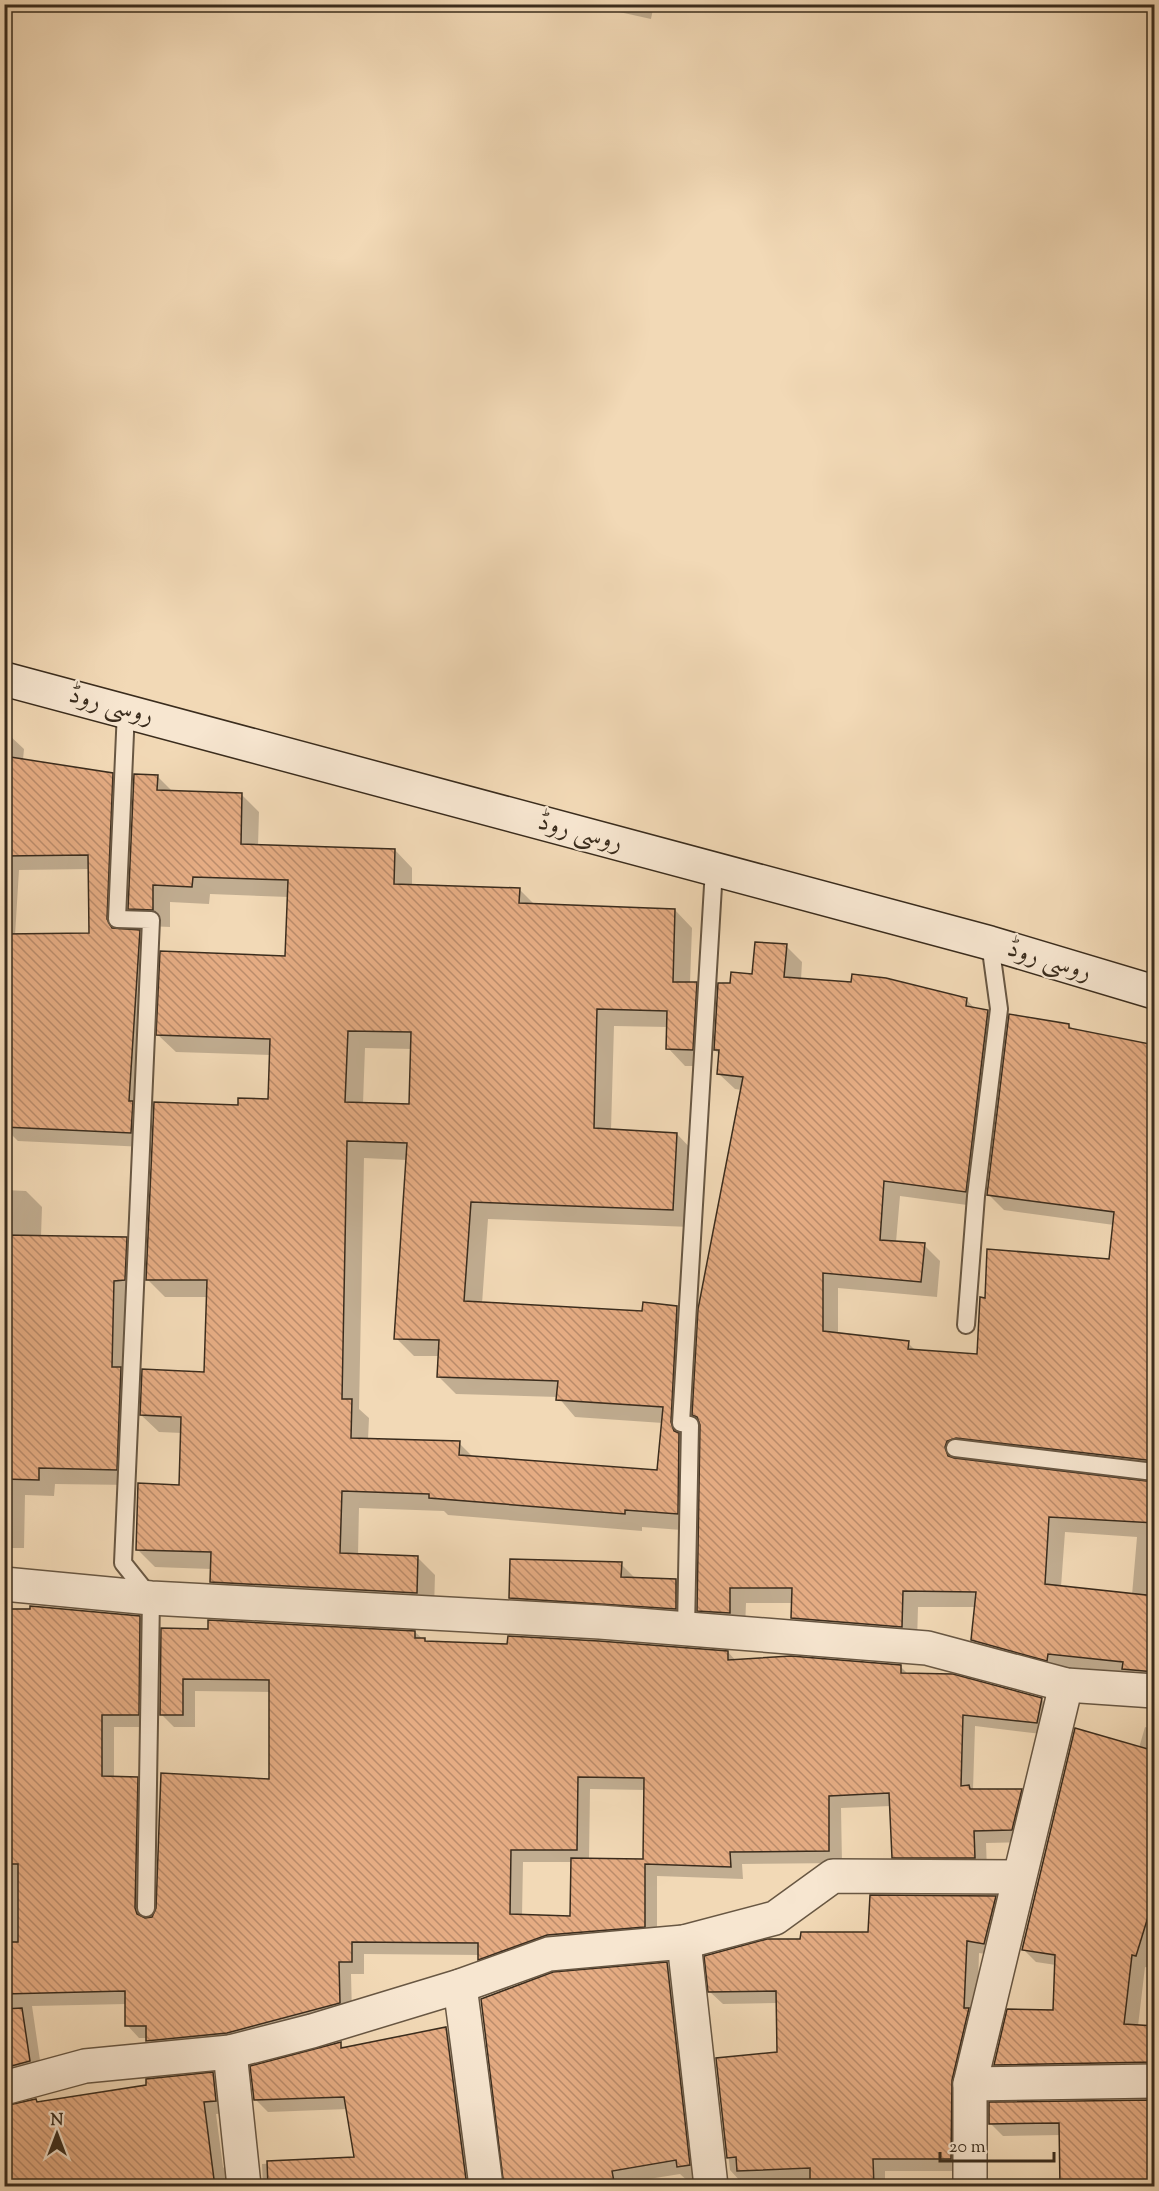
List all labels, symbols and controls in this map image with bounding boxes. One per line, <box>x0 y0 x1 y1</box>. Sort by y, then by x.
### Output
street label: روسی روڈ <box>64 677 158 735</box>
street label: روسی روڈ <box>533 804 627 862</box>
street label: روسی روڈ <box>1002 931 1096 991</box>
north arrow <box>27 2104 87 2164</box>
text: N <box>51 2110 64 2133</box>
scale bar <box>940 2125 1054 2163</box>
text: 20 m <box>949 2135 986 2161</box>

